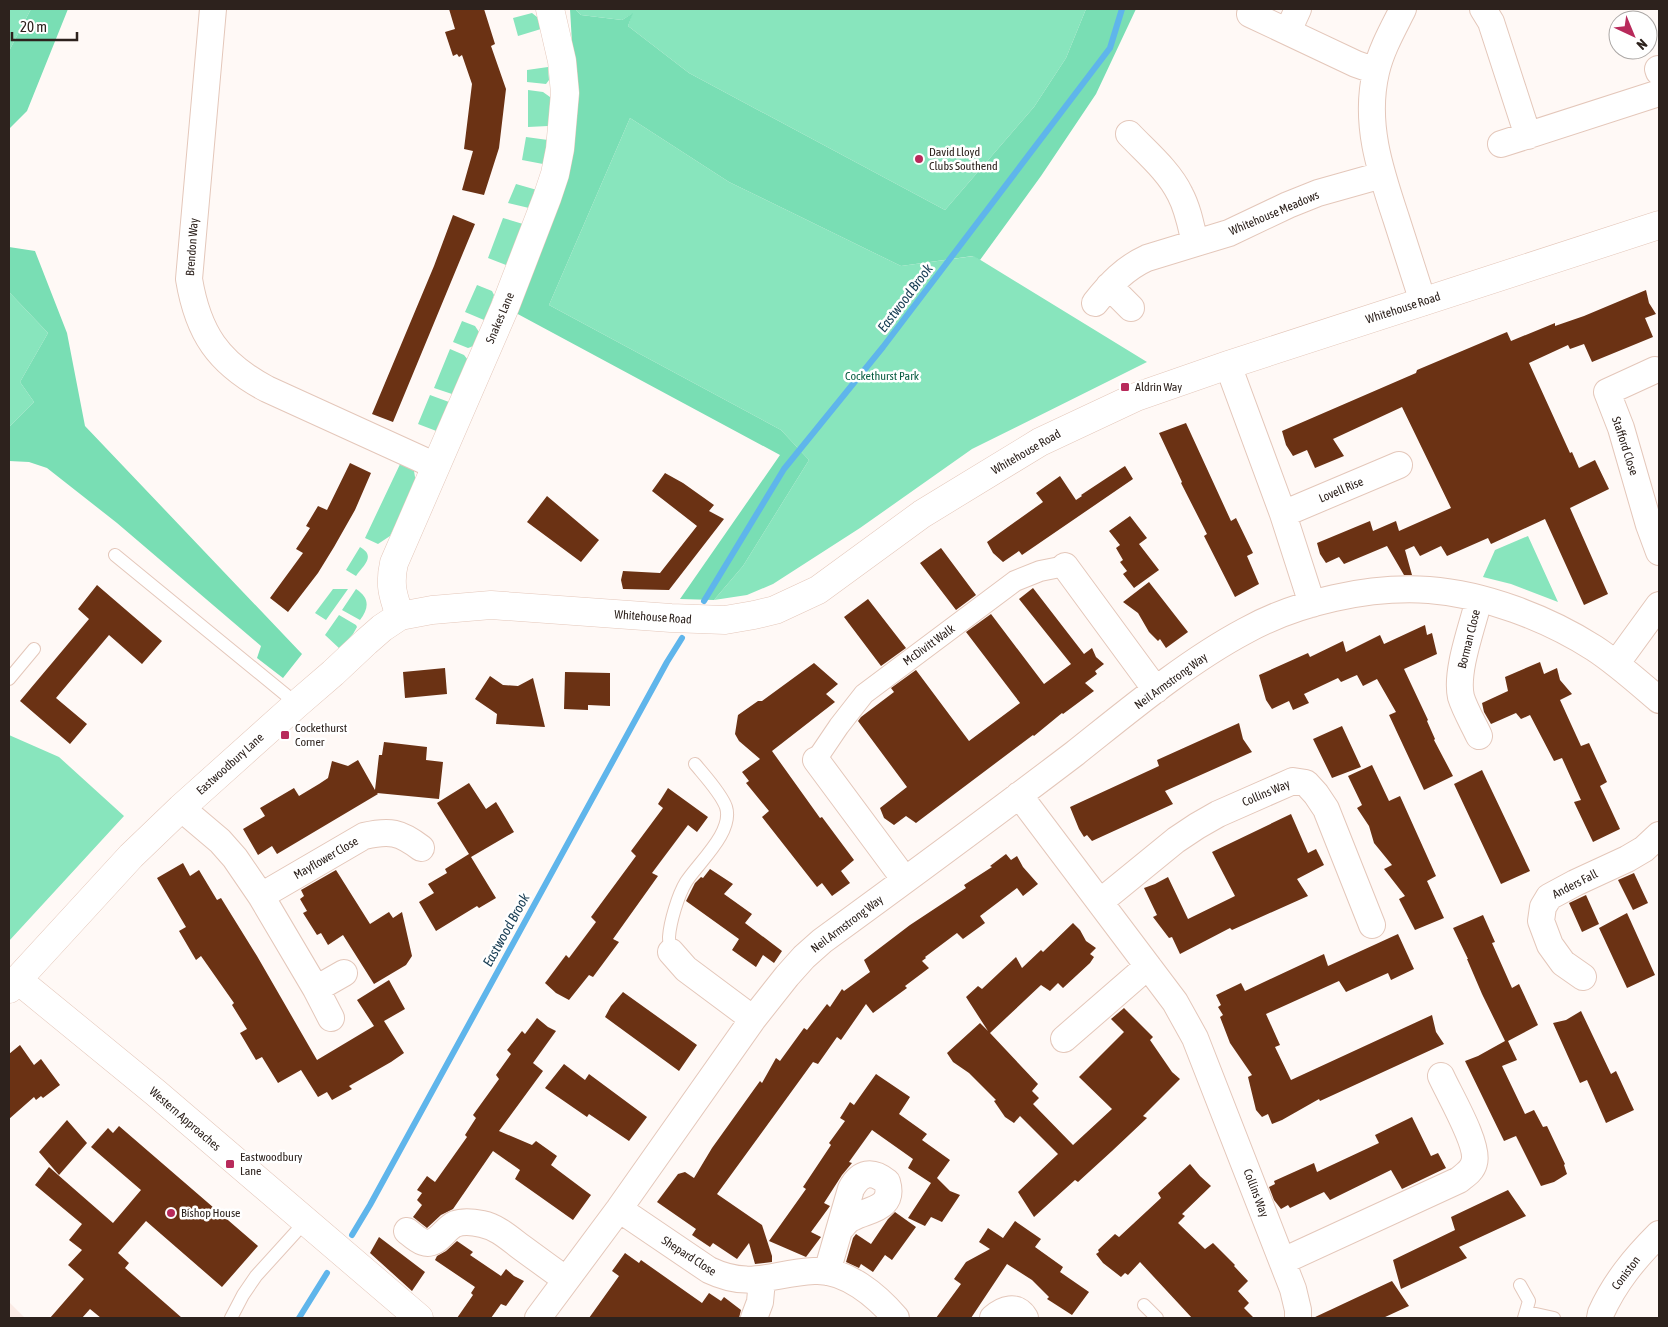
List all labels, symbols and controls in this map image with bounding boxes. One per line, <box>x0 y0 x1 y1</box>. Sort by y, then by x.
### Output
scale bar <box>12 10 78 42</box>
north arrow <box>1608 10 1658 60</box>
text: 20 m <box>20 18 47 35</box>
text: N <box>1634 36 1651 53</box>
place label: David Lloyd Clubs Southend <box>929 145 998 173</box>
marker: David Lloyd Clubs Southend <box>913 153 925 165</box>
street label: Whitehouse Meadows <box>1227 188 1321 238</box>
street label: Brendon Way <box>183 217 201 276</box>
water label: Eastwood Brook <box>874 260 936 335</box>
street label: Whitehouse Road <box>1364 289 1442 327</box>
street label: Snakes Lane <box>483 290 517 346</box>
park label: Cockethurst Park <box>845 369 920 383</box>
place label: Aldrin Way <box>1135 380 1182 394</box>
marker: Aldrin Way <box>1119 381 1131 393</box>
street label: Stafford Close <box>1609 415 1641 477</box>
street label: Whitehouse Road <box>989 427 1063 477</box>
street label: Lovell Rise <box>1317 474 1365 506</box>
street label: Whitehouse Road <box>614 607 692 627</box>
street label: Borman Close <box>1455 608 1483 670</box>
street label: McDivitt Walk <box>900 621 958 668</box>
street label: Neil Armstrong Way <box>1132 650 1210 712</box>
place label: Cockethurst Corner <box>295 721 348 749</box>
marker: Cockethurst Corner <box>279 729 291 741</box>
street label: Eastwoodbury Lane <box>194 730 266 798</box>
street label: Collins Way <box>1240 777 1292 809</box>
street label: Mayflower Close <box>291 834 361 882</box>
street label: Anders Fall <box>1550 866 1601 901</box>
water label: Eastwood Brook <box>479 890 533 969</box>
street label: Neil Armstrong Way <box>808 892 886 956</box>
street label: Western Approaches <box>147 1084 223 1154</box>
place label: Eastwoodbury Lane <box>240 1150 302 1178</box>
marker: Eastwoodbury Lane <box>224 1158 236 1170</box>
street label: Collins Way <box>1240 1167 1272 1219</box>
place label: Bishop House <box>181 1206 241 1220</box>
marker: Bishop House <box>165 1207 177 1219</box>
street label: Shepard Close <box>659 1233 719 1279</box>
street label: Coniston <box>1609 1253 1643 1293</box>

